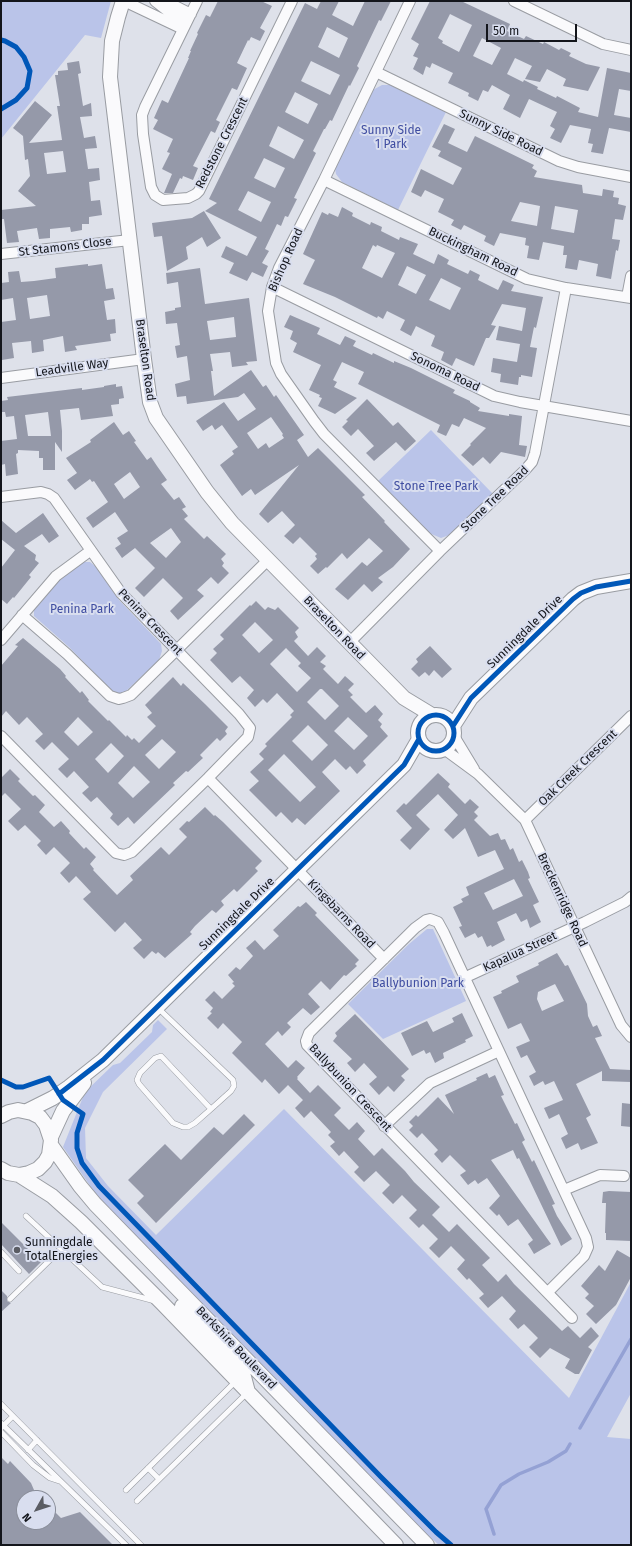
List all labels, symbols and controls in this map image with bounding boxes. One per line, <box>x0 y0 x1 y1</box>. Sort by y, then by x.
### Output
scale bar <box>488 16 579 42</box>
text: 50 m <box>493 24 519 38</box>
street label: Redstone Crescent <box>193 95 251 191</box>
street label: Sunny Side Road <box>457 107 545 159</box>
park label: Sunny Side 1 Park <box>361 124 421 152</box>
street label: Buckingham Road <box>426 224 520 280</box>
street label: Bishop Road <box>266 226 306 294</box>
street label: St Stamons Close <box>18 234 112 260</box>
street label: Braselton Road <box>132 318 158 402</box>
street label: Sonoma Road <box>408 349 482 395</box>
street label: Leadville Way <box>35 356 109 380</box>
street label: Stone Tree Road <box>458 463 532 535</box>
park label: Stone Tree Park <box>394 480 478 494</box>
street label: Penina Crescent <box>115 586 185 658</box>
street label: Sunningdale Drive <box>484 592 566 672</box>
street label: Braselton Road <box>300 593 368 663</box>
park label: Penina Park <box>50 603 114 617</box>
street label: Oak Creek Crescent <box>536 727 620 809</box>
street label: Breckenridge Road <box>534 851 590 949</box>
street label: Sunningdale Drive <box>196 874 278 954</box>
street label: Kingsbarns Road <box>304 876 378 952</box>
street label: Kapalua Street <box>481 929 559 975</box>
park label: Ballybunion Park <box>372 977 464 991</box>
street label: Ballybunion Crescent <box>306 1041 394 1135</box>
place label: Sunningdale TotalEnergies <box>25 1236 98 1264</box>
marker: Sunningdale TotalEnergies <box>12 1245 22 1255</box>
street label: Berkshire Boulevard <box>193 1304 279 1392</box>
north arrow <box>16 1490 56 1530</box>
text: N <box>20 1510 34 1524</box>

